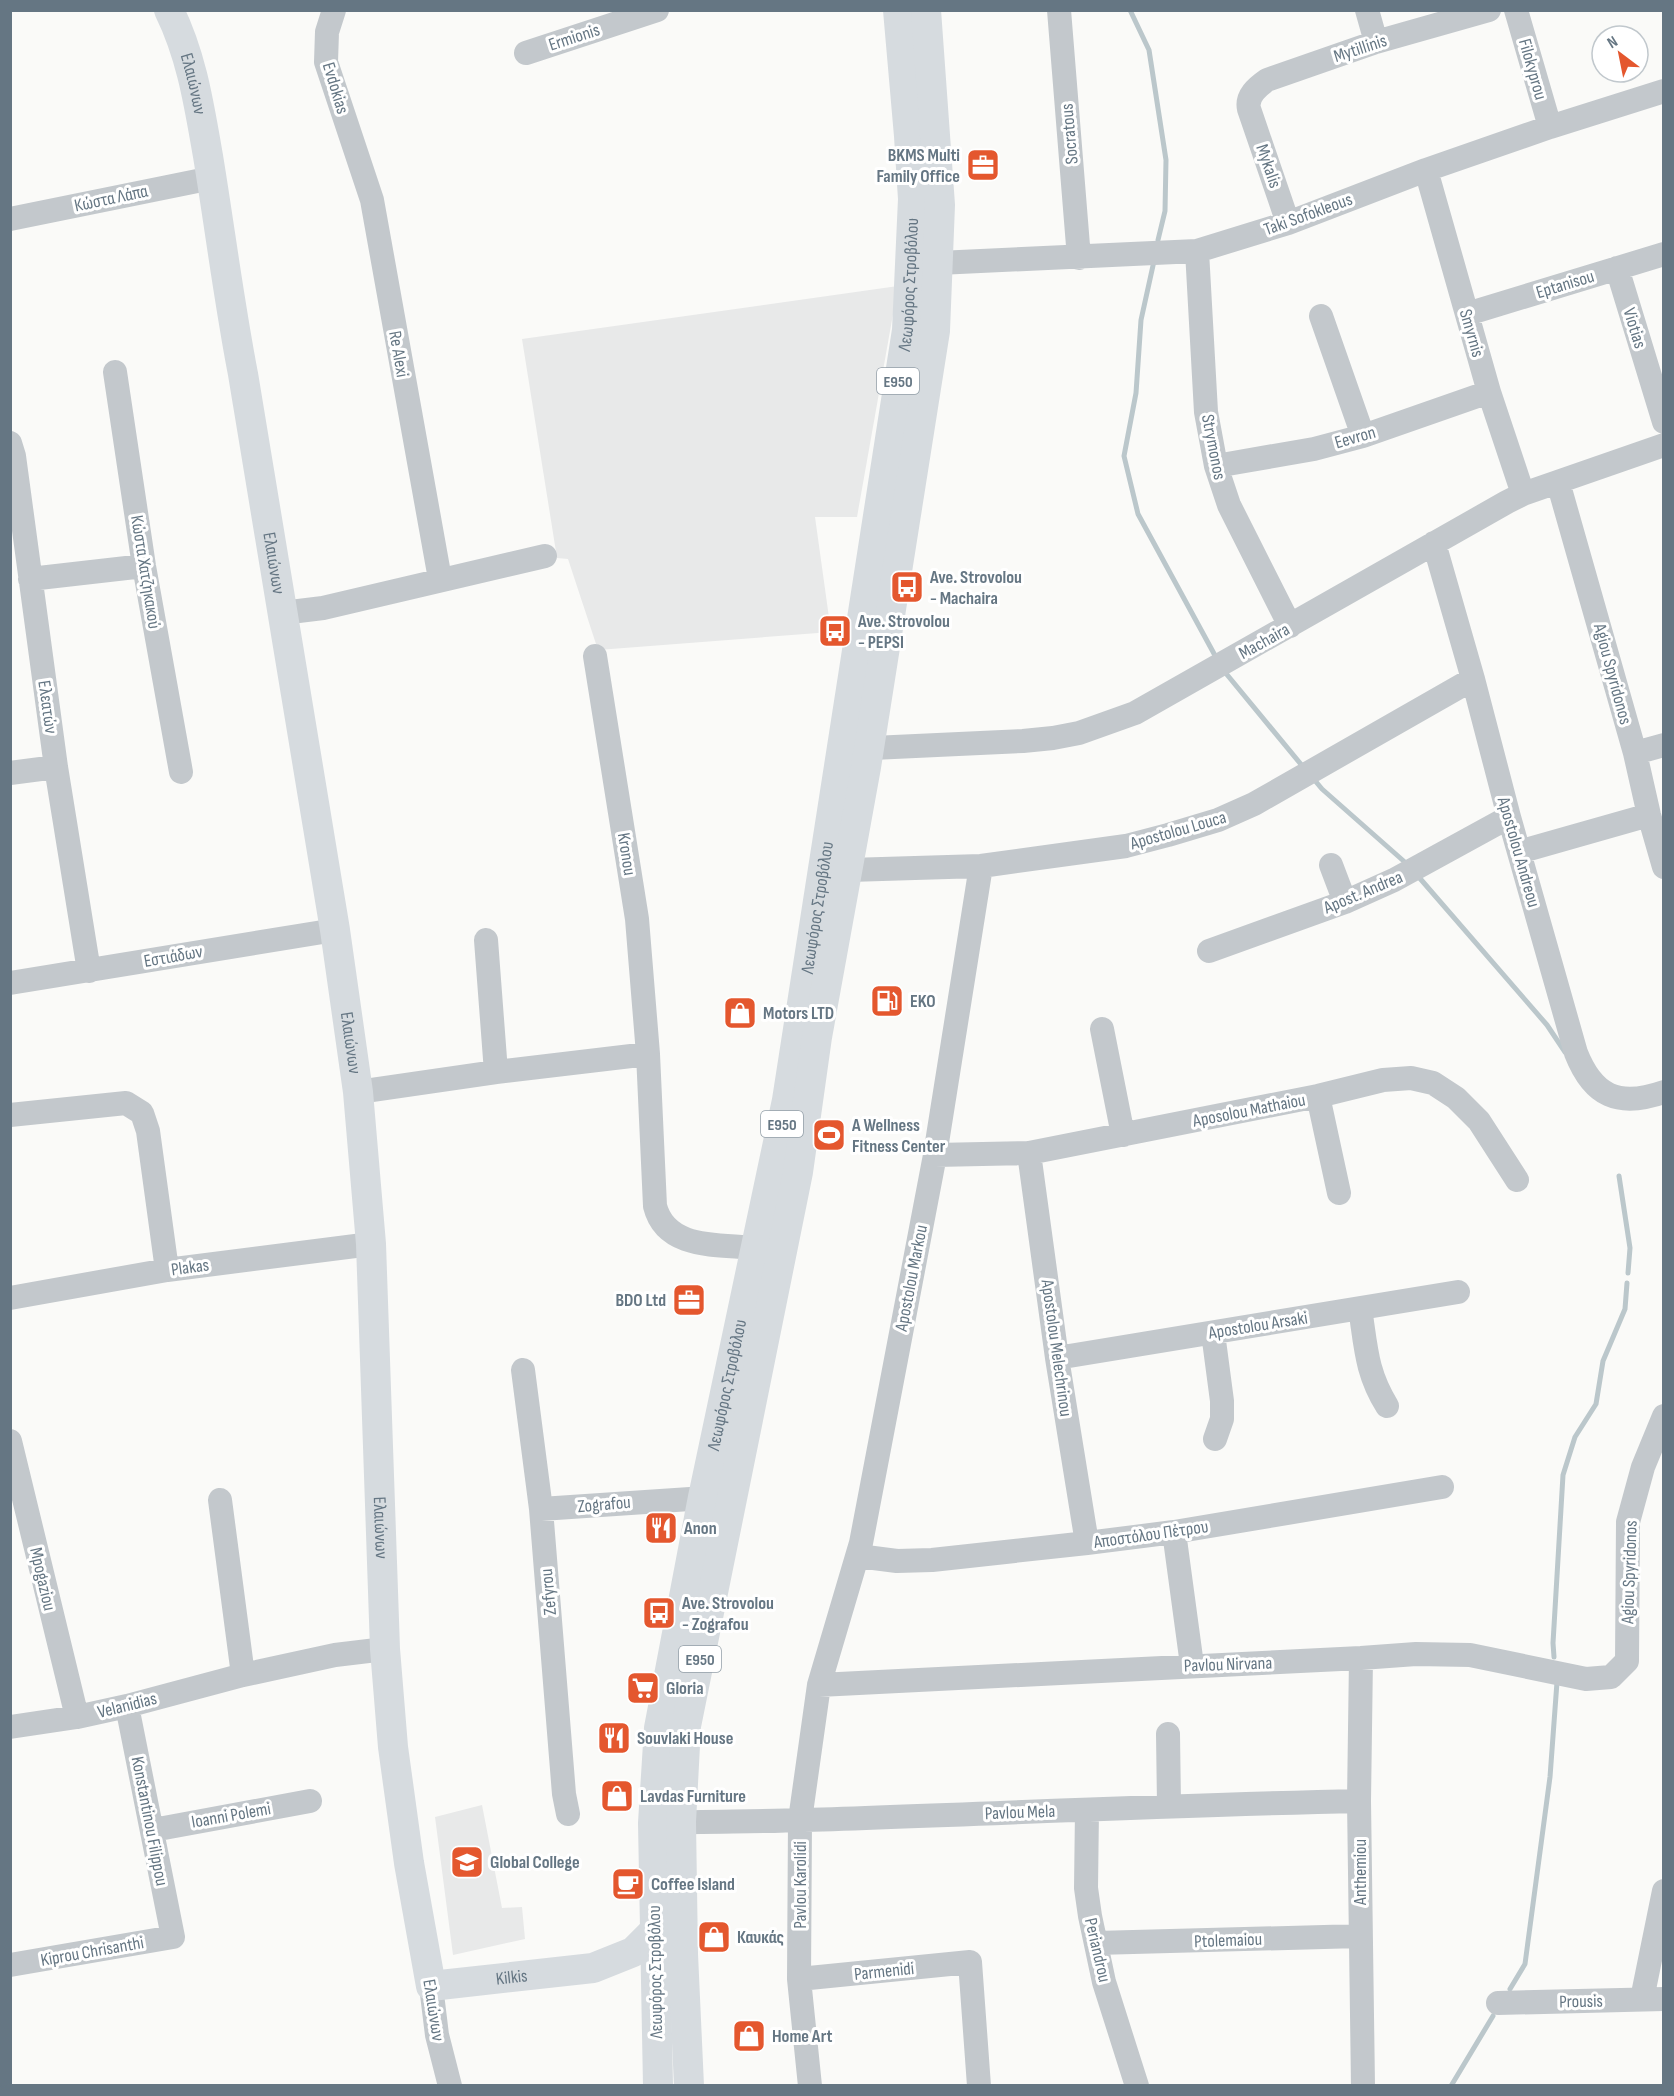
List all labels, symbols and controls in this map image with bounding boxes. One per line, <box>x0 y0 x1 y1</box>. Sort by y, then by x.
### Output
street label: Ermionis <box>546 19 602 56</box>
north arrow <box>1590 24 1650 84</box>
street label: Mytillinis <box>1331 30 1389 67</box>
text: N <box>1604 32 1622 53</box>
street label: Filokyprou <box>1514 36 1551 102</box>
street label: Ελαιώνων <box>176 51 210 116</box>
street label: Evdokias <box>318 60 353 116</box>
street label: Socratous <box>1056 103 1083 165</box>
street label: Mykalis <box>1251 141 1286 191</box>
place label: BKMS Multi Family Office <box>876 145 960 187</box>
office icon: BKMS Multi Family Office <box>965 147 1001 183</box>
street label: Κώστα Λάπα <box>72 180 150 217</box>
street label: Taki Sofokleous <box>1261 189 1355 240</box>
street label: Λεωφόρος Στροβόλου <box>894 217 923 354</box>
street label: Eptanisou <box>1534 266 1597 303</box>
street label: Viotias <box>1618 305 1651 351</box>
street label: Smyrnis <box>1455 307 1488 360</box>
street label: Re Alexi <box>384 329 413 379</box>
road number: E950 <box>877 368 919 394</box>
street label: Strymonos <box>1197 413 1230 482</box>
street label: Eevron <box>1332 422 1378 453</box>
street label: Κώστα Χατζηκακού <box>126 514 165 630</box>
street label: Ελαιώνων <box>258 531 289 595</box>
place label: Ave. Strovolou - Machaira <box>929 567 1022 609</box>
bus stop icon: Ave. Strovolou - Machaira <box>889 569 925 605</box>
place label: Ave. Strovolou - PEPSI <box>857 611 950 653</box>
bus stop icon: Ave. Strovolou - PEPSI <box>817 613 853 649</box>
street label: Machaira <box>1235 619 1293 664</box>
street label: Agiou Spyridonos <box>1589 620 1636 727</box>
street label: Ελεατών <box>33 679 62 735</box>
street label: Apostolou Andreou <box>1492 794 1544 910</box>
street label: Apostolou Louca <box>1127 807 1229 854</box>
street label: Kronou <box>613 831 640 877</box>
street label: Λεωφόρος Στροβόλου <box>797 840 838 976</box>
street label: Apost. Andrea <box>1320 866 1406 919</box>
street label: Εστιάδων <box>142 941 204 972</box>
fuel station icon: EKO <box>869 983 905 1019</box>
place label: EKO <box>910 991 936 1012</box>
shop icon: Motors LTD <box>722 995 758 1031</box>
place label: Motors LTD <box>763 1003 834 1024</box>
street label: Ελαιώνων <box>336 1011 365 1075</box>
street label: Aposolou Mathaiou <box>1190 1089 1307 1132</box>
road number: E950 <box>761 1111 803 1137</box>
place label: A Wellness Fitness Center <box>851 1115 946 1157</box>
sports icon: A Wellness Fitness Center <box>811 1117 847 1153</box>
street label: Apostolou Markou <box>891 1223 932 1334</box>
street label: Plakas <box>170 1254 210 1281</box>
street label: Apostolou Melechrinou <box>1036 1277 1077 1418</box>
office icon: BDO Ltd <box>671 1282 707 1318</box>
place label: BDO Ltd <box>615 1290 666 1311</box>
street label: Apostolou Arsaki <box>1206 1307 1309 1344</box>
street label: Λεωφόρος Στροβόλου <box>703 1317 751 1453</box>
street label: Zografou <box>577 1492 632 1517</box>
street label: Ελαιώνων <box>369 1496 392 1559</box>
restaurant icon: Anon <box>643 1510 679 1546</box>
street label: Αποστόλου Πέτρου <box>1092 1516 1210 1553</box>
place label: Anon <box>683 1518 717 1539</box>
street label: Agiou Spyridonos <box>1617 1520 1642 1625</box>
street label: Mpogaziou <box>25 1545 60 1613</box>
street label: Zefyrou <box>536 1568 561 1616</box>
place label: Ave. Strovolou - Zografou <box>681 1593 774 1635</box>
bus stop icon: Ave. Strovolou - Zografou <box>641 1595 677 1631</box>
road number: E950 <box>679 1646 721 1672</box>
street label: Pavlou Nirvana <box>1183 1652 1273 1677</box>
supermarket icon: Gloria <box>625 1670 661 1706</box>
place label: Gloria <box>666 1678 704 1699</box>
street label: Velanidias <box>95 1688 159 1723</box>
restaurant icon: Souvlaki House <box>596 1720 632 1756</box>
place label: Souvlaki House <box>637 1728 733 1749</box>
street label: Konstantinou Filippou <box>127 1755 172 1888</box>
shop icon: Lavdas Furniture <box>599 1778 635 1814</box>
place label: Lavdas Furniture <box>640 1786 746 1807</box>
street label: Ioanni Polemi <box>190 1798 272 1833</box>
street label: Pavlou Mela <box>984 1801 1056 1824</box>
street label: Anthemiou <box>1350 1839 1371 1906</box>
street label: Pavlou Karolidi <box>790 1841 811 1929</box>
school or university icon: Global College <box>449 1844 485 1880</box>
place label: Global College <box>490 1852 580 1873</box>
cafe icon: Coffee Island <box>610 1866 646 1902</box>
place label: Coffee Island <box>651 1874 735 1895</box>
street label: Λεωφόρος Στροβόλου <box>644 1905 667 2040</box>
street label: Periandrou <box>1080 1916 1115 1984</box>
shop icon: Καυκάς <box>696 1919 732 1955</box>
place label: Καυκάς <box>737 1927 784 1948</box>
street label: Ptolemaiou <box>1194 1929 1262 1952</box>
street label: Kiprou Chrisanthi <box>39 1932 145 1971</box>
street label: Parmenidi <box>853 1958 915 1985</box>
street label: Kilkis <box>495 1965 529 1990</box>
street label: Ελαιώνων <box>418 1978 449 2042</box>
street label: Prousis <box>1559 1991 1603 2012</box>
shop icon: Home Art <box>731 2018 767 2054</box>
place label: Home Art <box>772 2026 833 2047</box>

